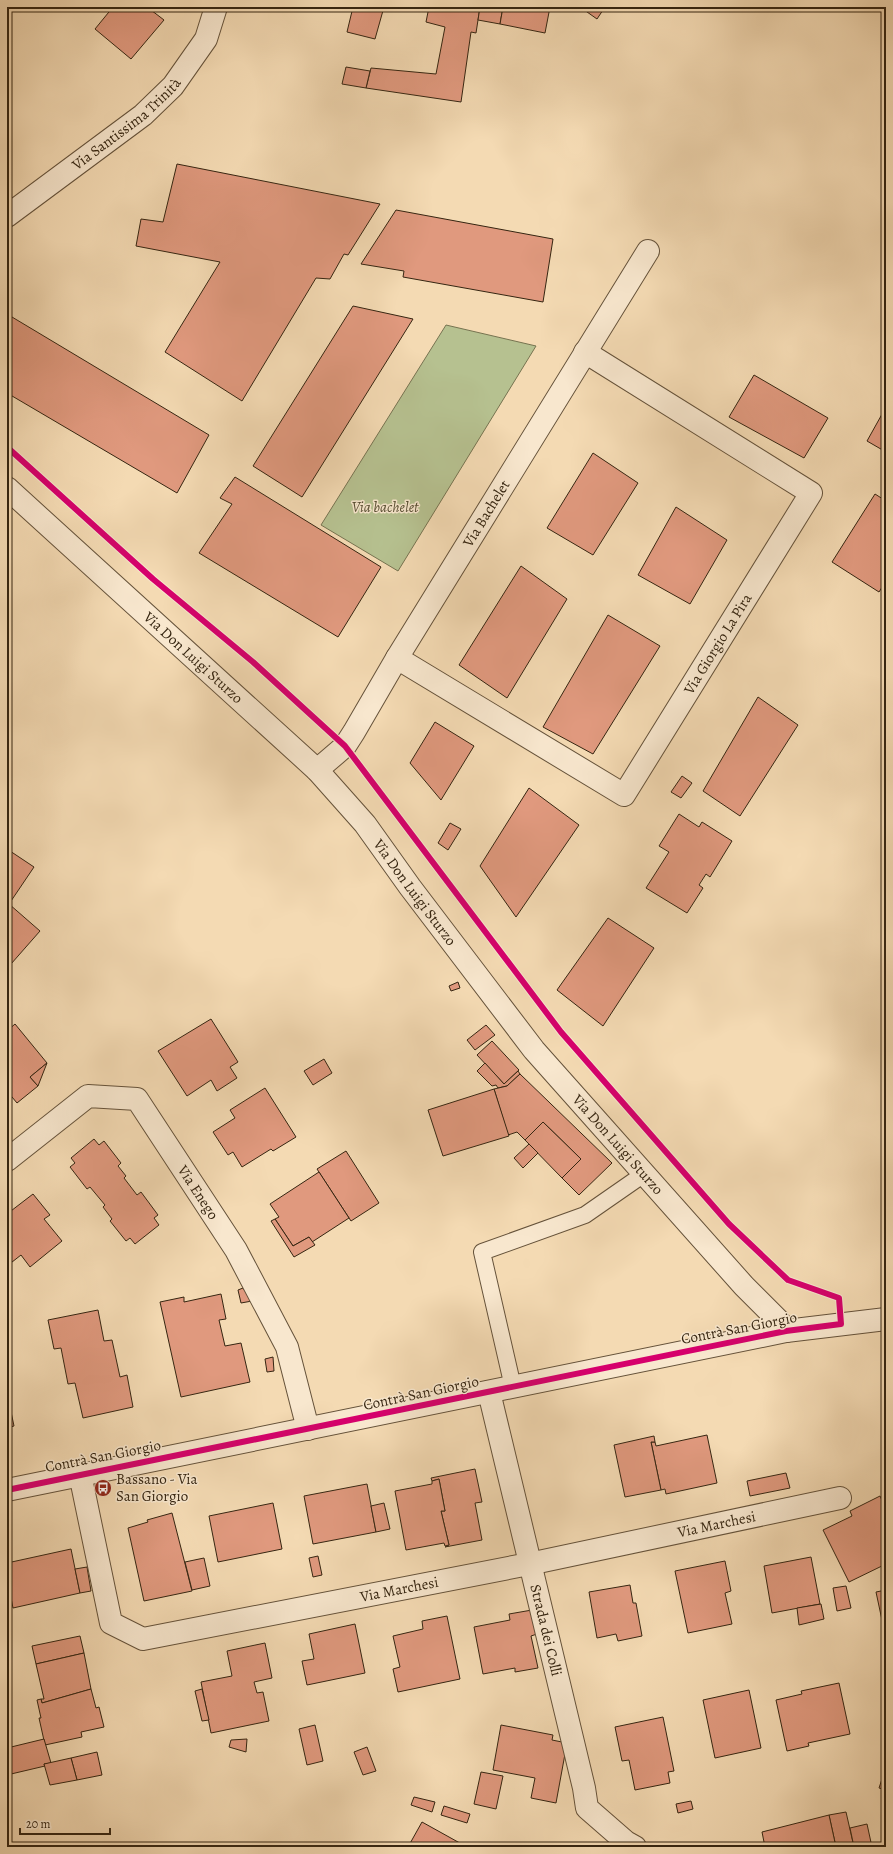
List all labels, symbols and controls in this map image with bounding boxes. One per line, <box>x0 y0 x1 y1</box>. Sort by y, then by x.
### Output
street label: Via Santissima Trinità <box>67 74 186 175</box>
street label: Via Bachelet <box>457 476 514 552</box>
park label: Via bachelet <box>352 497 419 517</box>
street label: Via Giorgio La Pira <box>678 590 756 699</box>
street label: Via Don Luigi Sturzo <box>139 606 247 708</box>
street label: Via Don Luigi Sturzo <box>368 834 461 950</box>
street label: Via Don Luigi Sturzo <box>567 1089 668 1199</box>
street label: Via Enego <box>173 1161 223 1223</box>
street label: Contrà San Giorgio <box>679 1307 799 1349</box>
street label: Contrà San Giorgio <box>361 1371 481 1415</box>
street label: Contrà San Giorgio <box>43 1435 163 1477</box>
place label: Bassano - Via San Giorgio <box>116 1469 198 1506</box>
bus stop icon: Bassano - Via San Giorgio <box>93 1478 113 1498</box>
street label: Via Marchesi <box>675 1506 758 1542</box>
street label: Via Marchesi <box>357 1572 440 1607</box>
street label: Strada dei Colli <box>525 1582 567 1678</box>
scale bar <box>20 1810 110 1836</box>
text: 20 m <box>26 1816 50 1832</box>

